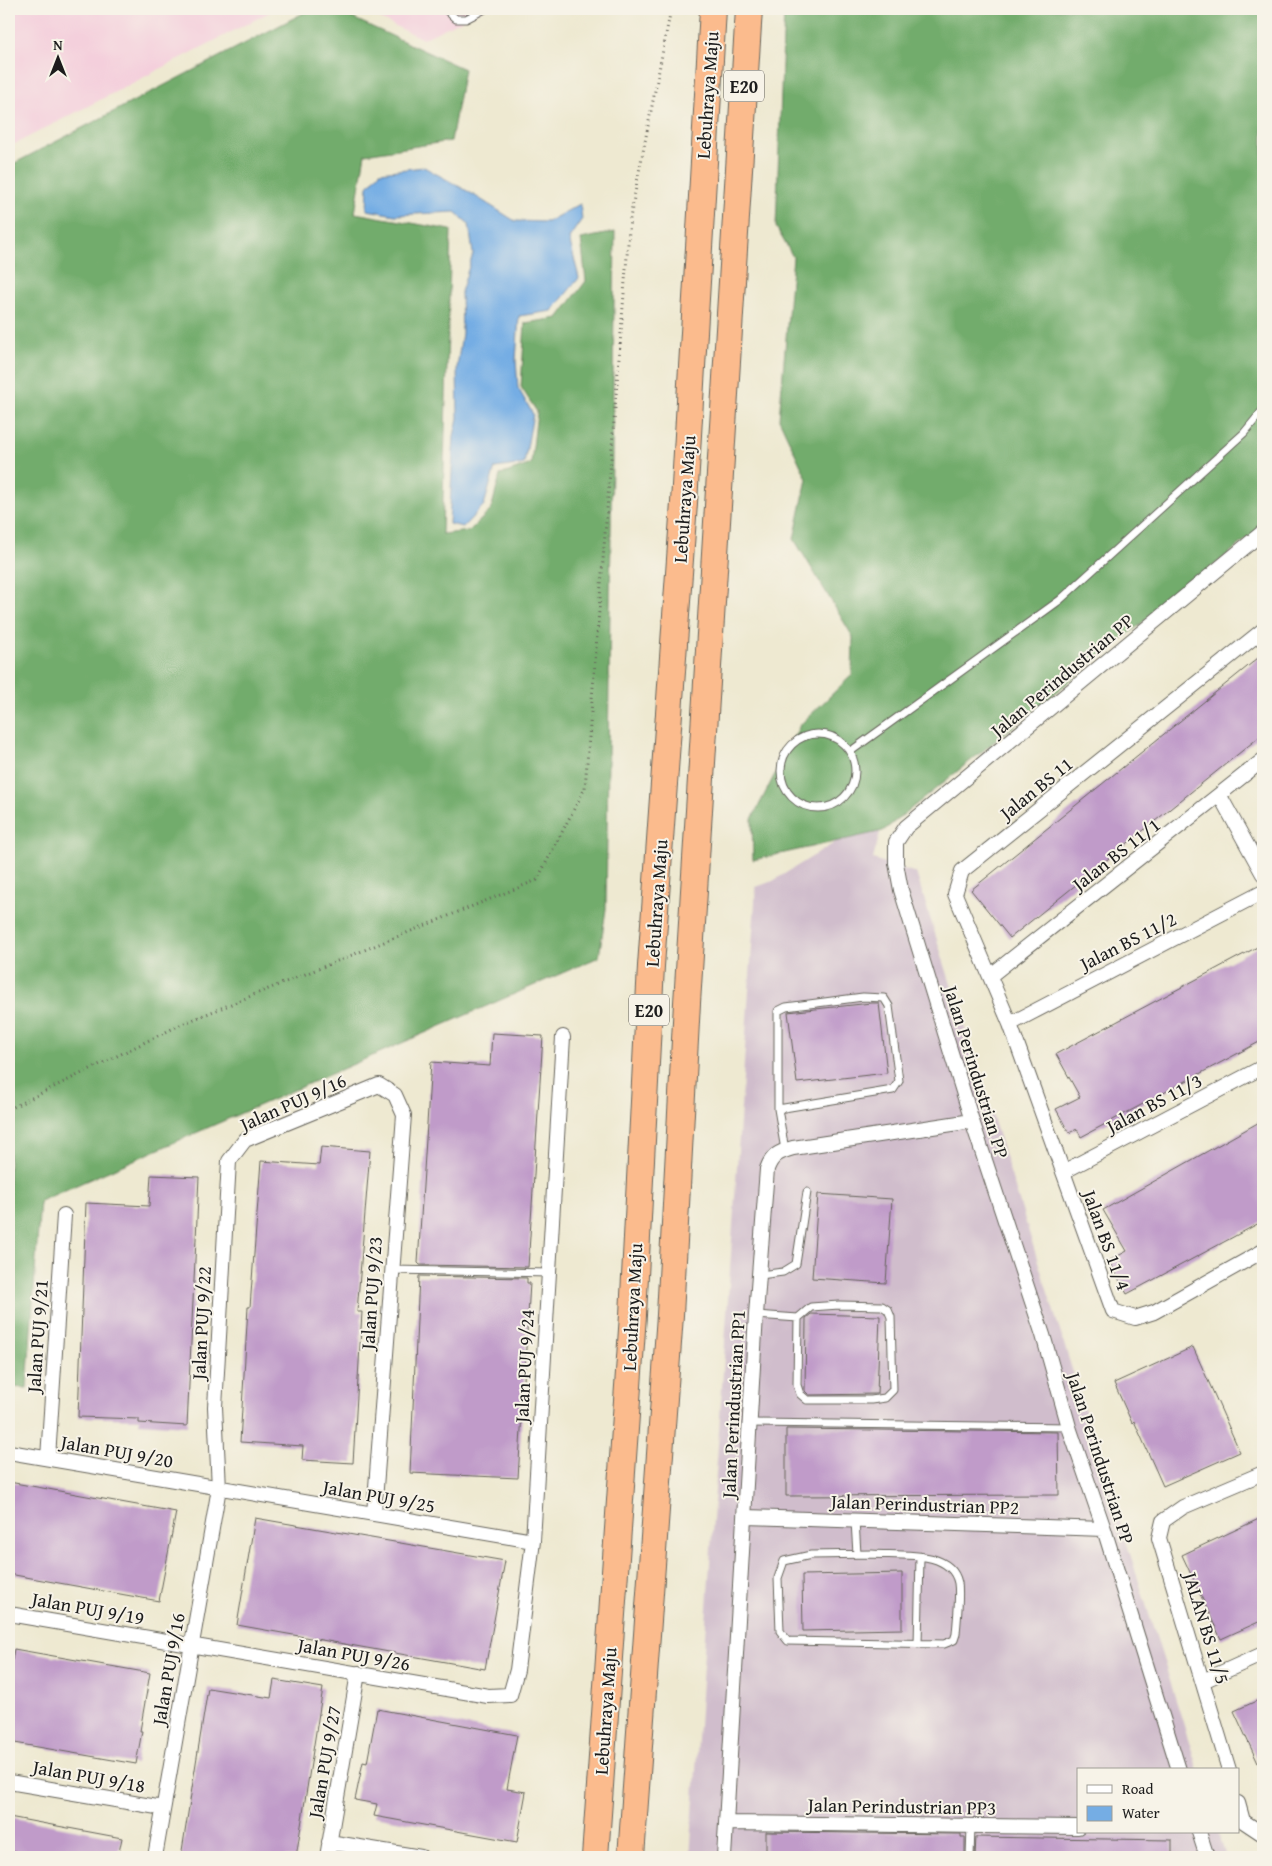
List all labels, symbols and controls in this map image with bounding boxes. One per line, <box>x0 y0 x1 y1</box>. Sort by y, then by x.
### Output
street label: Lebuhraya Maju <box>689 30 725 160</box>
north arrow <box>32 32 82 82</box>
text: N <box>53 35 63 55</box>
road number: E20 <box>724 70 764 102</box>
street label: Lebuhraya Maju <box>666 434 702 564</box>
street label: Jalan Perindustrian PP <box>983 607 1140 745</box>
street label: Jalan BS 11 <box>992 750 1078 827</box>
street label: Jalan BS 11/1 <box>1065 811 1166 899</box>
street label: Lebuhraya Maju <box>638 838 674 968</box>
street label: Jalan BS 11/2 <box>1073 905 1181 978</box>
street label: Jalan Perindustrian PP <box>937 980 1017 1162</box>
road number: E20 <box>629 994 669 1026</box>
street label: Jalan PUJ 9/16 <box>234 1066 351 1139</box>
street label: Jalan BS 11/3 <box>1099 1066 1207 1141</box>
street label: Jalan BS 11/4 <box>1075 1184 1138 1294</box>
street label: Jalan PUJ 9/23 <box>353 1235 389 1353</box>
street label: Lebuhraya Maju <box>615 1242 649 1372</box>
street label: Jalan PUJ 9/22 <box>184 1266 218 1382</box>
street label: Jalan PUJ 9/21 <box>19 1278 55 1396</box>
street label: Jalan PUJ 9/24 <box>507 1309 541 1425</box>
street label: Jalan Perindustrian PP1 <box>714 1309 752 1501</box>
street label: Jalan Perindustrian PP <box>1059 1367 1142 1548</box>
street label: Jalan PUJ 9/20 <box>57 1427 175 1475</box>
street label: Jalan PUJ 9/25 <box>319 1472 437 1520</box>
street label: Jalan Perindustrian PP2 <box>828 1487 1020 1521</box>
street label: JALAN BS 11/5 <box>1176 1567 1237 1687</box>
street label: Jalan PUJ 9/19 <box>28 1584 146 1632</box>
street label: Jalan PUJ 9/16 <box>144 1611 192 1729</box>
street label: Jalan PUJ 9/26 <box>294 1630 412 1678</box>
street label: Lebuhraya Maju <box>587 1646 623 1776</box>
street label: Jalan PUJ 9/27 <box>300 1704 348 1822</box>
street label: Jalan PUJ 9/18 <box>29 1752 147 1800</box>
legend <box>1077 1768 1240 1834</box>
text: Road <box>1122 1778 1153 1799</box>
street label: Jalan Perindustrian PP3 <box>806 1790 996 1822</box>
text: Water <box>1122 1802 1160 1823</box>

